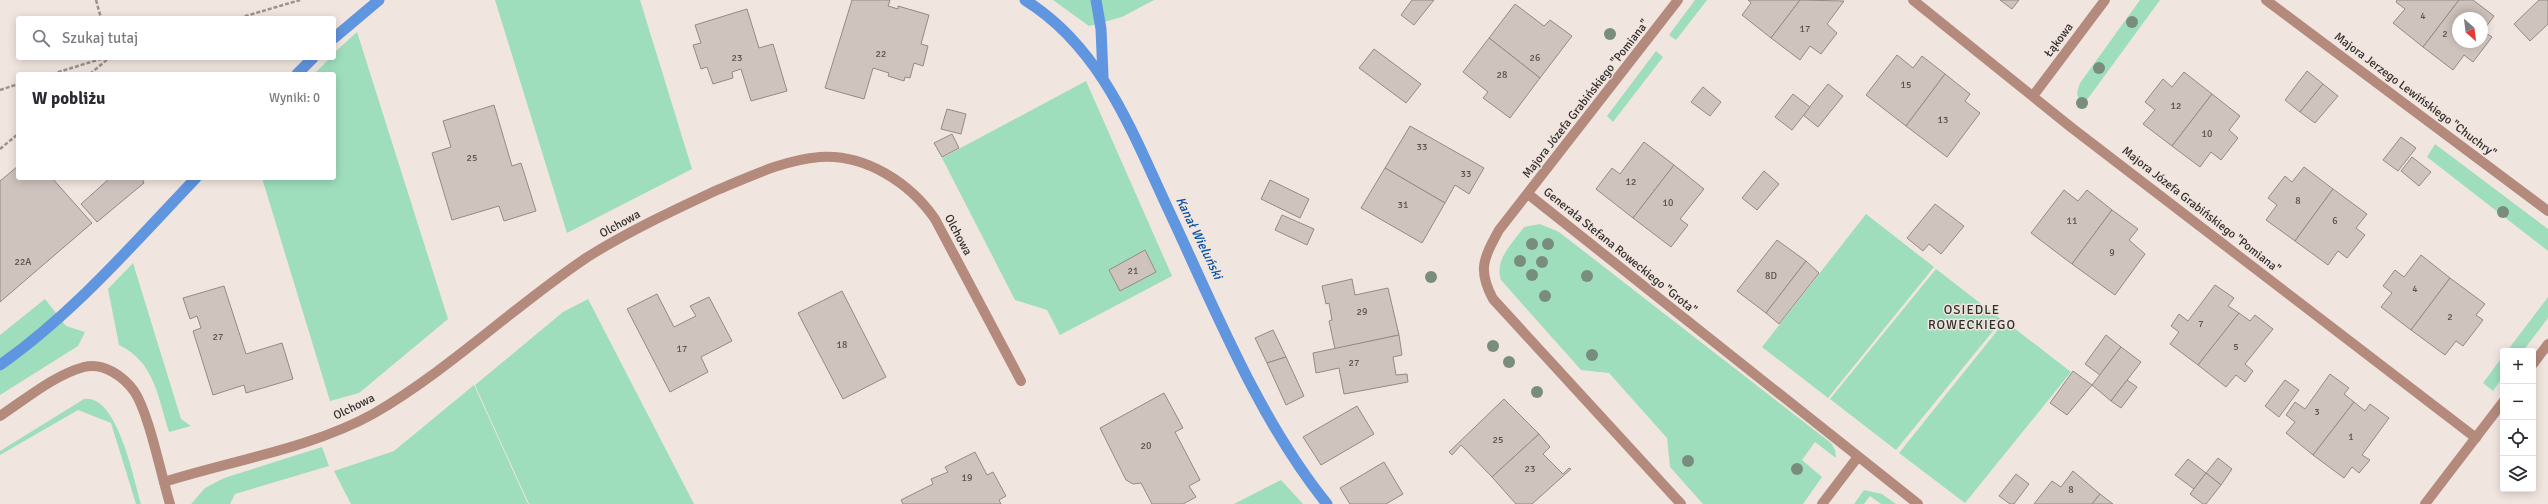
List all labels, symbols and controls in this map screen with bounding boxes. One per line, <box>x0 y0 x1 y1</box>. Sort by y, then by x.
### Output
house number: 4 <box>2420 10 2426 22</box>
north arrow <box>2452 12 2488 48</box>
search box <box>16 16 336 60</box>
street label: Majora Józefa Grabińskiego "Pomiana" <box>1519 16 1653 181</box>
street label: Łąkowa <box>2041 20 2077 60</box>
house number: 17 <box>1800 23 1810 35</box>
icon: search <box>30 27 52 49</box>
house number: 2 <box>2442 28 2448 40</box>
text: Szukaj tutaj <box>62 29 138 47</box>
street label: Majora Jerzego Lewińskiego "Chuchry" <box>2331 29 2499 161</box>
house number: 22 <box>876 48 886 60</box>
house number: 23 <box>732 52 742 64</box>
house number: 26 <box>1530 52 1540 64</box>
house number: 28 <box>1497 69 1507 81</box>
house number: 15 <box>1901 79 1911 91</box>
text: W pobliżu <box>32 88 105 109</box>
text: Wyniki: 0 <box>269 90 320 106</box>
house number: 12 <box>2171 100 2181 112</box>
house number: 13 <box>1938 114 1948 126</box>
house number: 10 <box>2202 128 2212 140</box>
house number: 33 <box>1417 141 1427 153</box>
street label: Majora Józefa Grabińskiego "Pomiana" <box>2119 143 2284 277</box>
house number: 25 <box>467 152 477 164</box>
house number: 33 <box>1461 168 1471 180</box>
house number: 12 <box>1626 176 1636 188</box>
street label: Generała Stefana Roweckiego "Grota" <box>1540 184 1700 318</box>
water label: Kanał Wieluński <box>1172 194 1227 283</box>
house number: 8 <box>2295 195 2301 207</box>
house number: 10 <box>1663 197 1673 209</box>
house number: 31 <box>1398 199 1408 211</box>
street label: Olchowa <box>597 207 643 241</box>
street label: Olchowa <box>941 212 975 258</box>
house number: 11 <box>2067 215 2077 227</box>
house number: 6 <box>2332 215 2338 227</box>
house number: 9 <box>2109 247 2115 259</box>
house number: 22A <box>15 256 31 268</box>
house number: 21 <box>1128 265 1138 277</box>
house number: 8D <box>1765 270 1777 282</box>
house number: 4 <box>2412 283 2418 295</box>
district label: OSIEDLE ROWECKIEGO <box>1928 302 2016 333</box>
house number: 29 <box>1357 306 1367 318</box>
house number: 2 <box>2447 311 2453 323</box>
house number: 7 <box>2198 318 2204 330</box>
house number: 27 <box>213 331 223 343</box>
house number: 18 <box>837 339 847 351</box>
house number: 5 <box>2233 341 2239 353</box>
house number: 17 <box>677 343 687 355</box>
map controls <box>2500 348 2536 492</box>
button: + <box>2500 348 2536 384</box>
house number: 27 <box>1349 357 1359 369</box>
button: − <box>2500 384 2536 420</box>
street label: Olchowa <box>331 391 377 423</box>
house number: 3 <box>2314 406 2320 418</box>
button: locate <box>2500 420 2536 456</box>
house number: 1 <box>2348 431 2354 443</box>
house number: 25 <box>1493 434 1503 446</box>
house number: 20 <box>1141 440 1151 452</box>
button: layers <box>2500 456 2536 492</box>
house number: 23 <box>1525 463 1535 475</box>
house number: 19 <box>962 472 972 484</box>
house number: 8 <box>2068 484 2074 496</box>

